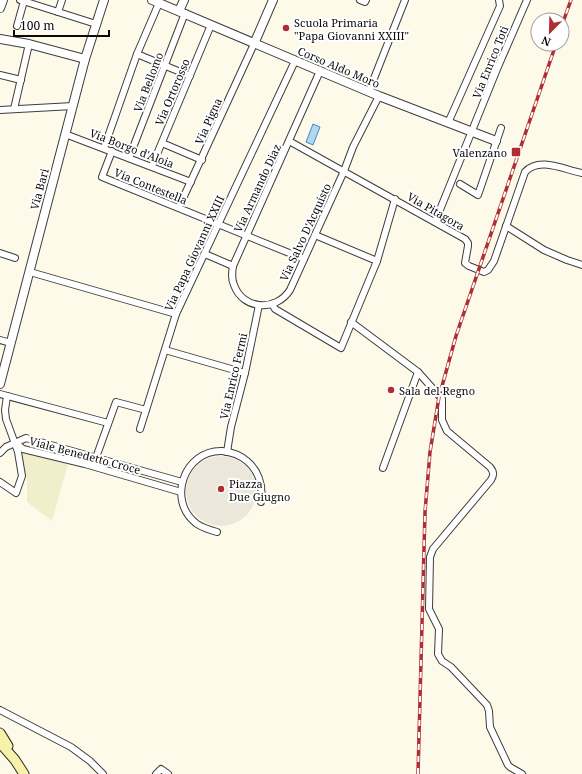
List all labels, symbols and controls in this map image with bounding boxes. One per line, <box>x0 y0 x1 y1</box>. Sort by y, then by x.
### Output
scale bar <box>14 12 109 38</box>
north arrow <box>530 12 570 52</box>
place label: Scuola Primaria "Papa Giovanni XXIII" <box>294 15 409 43</box>
text: 100 m <box>20 17 55 34</box>
marker: Scuola Primaria "Papa Giovanni XXIII" <box>281 23 291 33</box>
street label: Via Enrico Toti <box>469 23 512 101</box>
text: N <box>539 33 553 50</box>
street label: Corso Aldo Moro <box>296 43 382 91</box>
street label: Via Bellomo <box>130 50 166 114</box>
street label: Via Ortorosso <box>151 56 193 128</box>
street label: Via Pigna <box>191 95 225 147</box>
street label: Via Borgo d'Aloia <box>88 125 176 171</box>
street label: Via Armando Diaz <box>230 141 284 235</box>
place label: Valenzano <box>452 145 507 160</box>
marker: Valenzano <box>510 146 522 158</box>
street label: Via Contestella <box>112 164 190 208</box>
street label: Via Bari <box>26 166 52 211</box>
street label: Via Salvo D'Acquisto <box>276 181 334 283</box>
street label: Via Pitagora <box>405 189 467 233</box>
street label: Via Papa Giovanni XXIII <box>161 193 227 313</box>
street label: Via Enrico Fermi <box>216 331 250 421</box>
place label: Sala del Regno <box>399 383 475 398</box>
marker: Sala del Regno <box>386 385 396 395</box>
street label: Viale Benedetto Croce <box>28 433 142 477</box>
place label: Piazza Due Giugno <box>229 476 290 504</box>
marker: Piazza Due Giugno <box>216 484 226 494</box>

